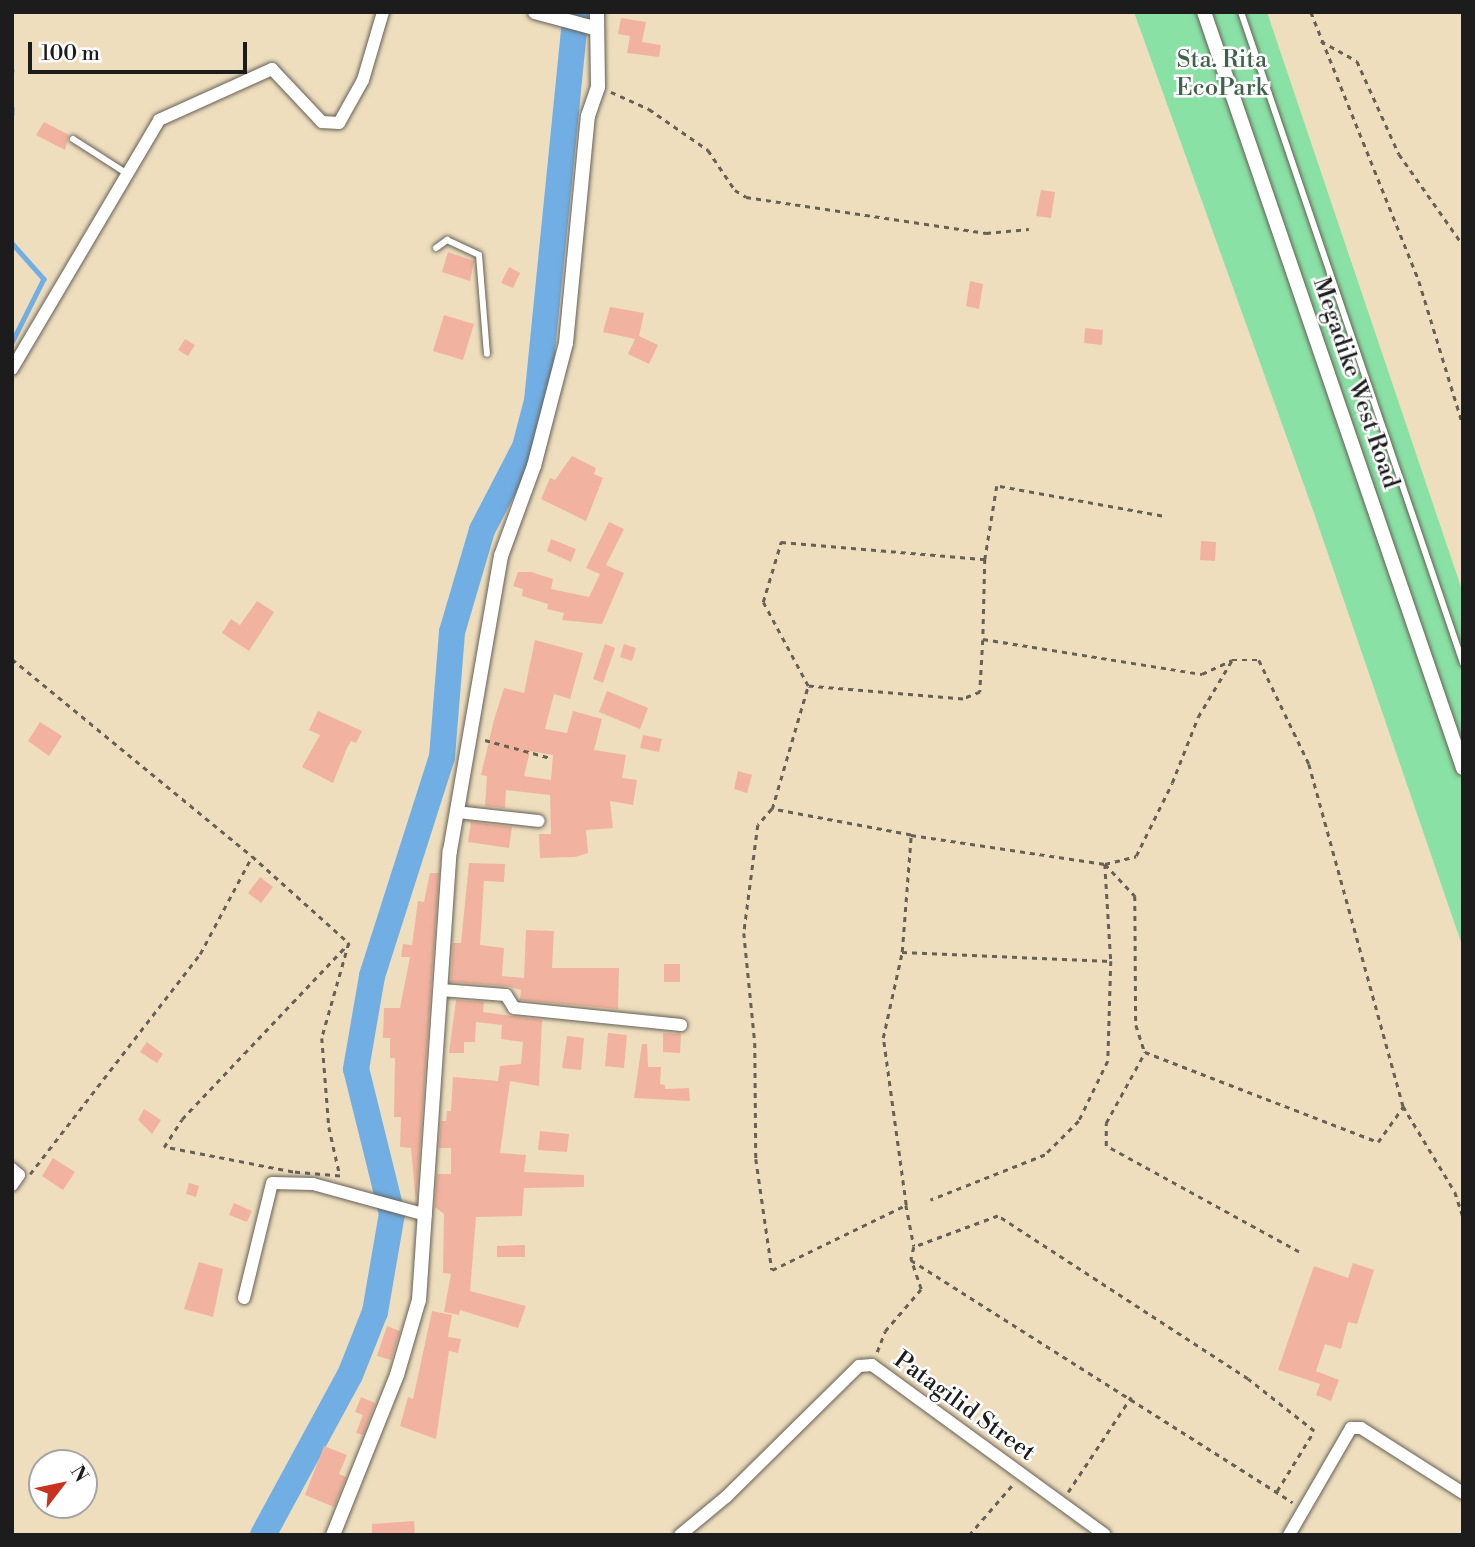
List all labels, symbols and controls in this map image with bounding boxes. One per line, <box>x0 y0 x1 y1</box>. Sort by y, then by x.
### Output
scale bar <box>32 28 250 72</box>
text: 100 m <box>41 41 100 67</box>
park label: Sta. Rita EcoPark <box>1176 47 1268 103</box>
street label: Megadike West Road <box>1305 274 1405 492</box>
street label: Patagilid Street <box>888 1346 1040 1468</box>
north arrow <box>28 1449 98 1519</box>
text: N <box>65 1461 93 1487</box>

